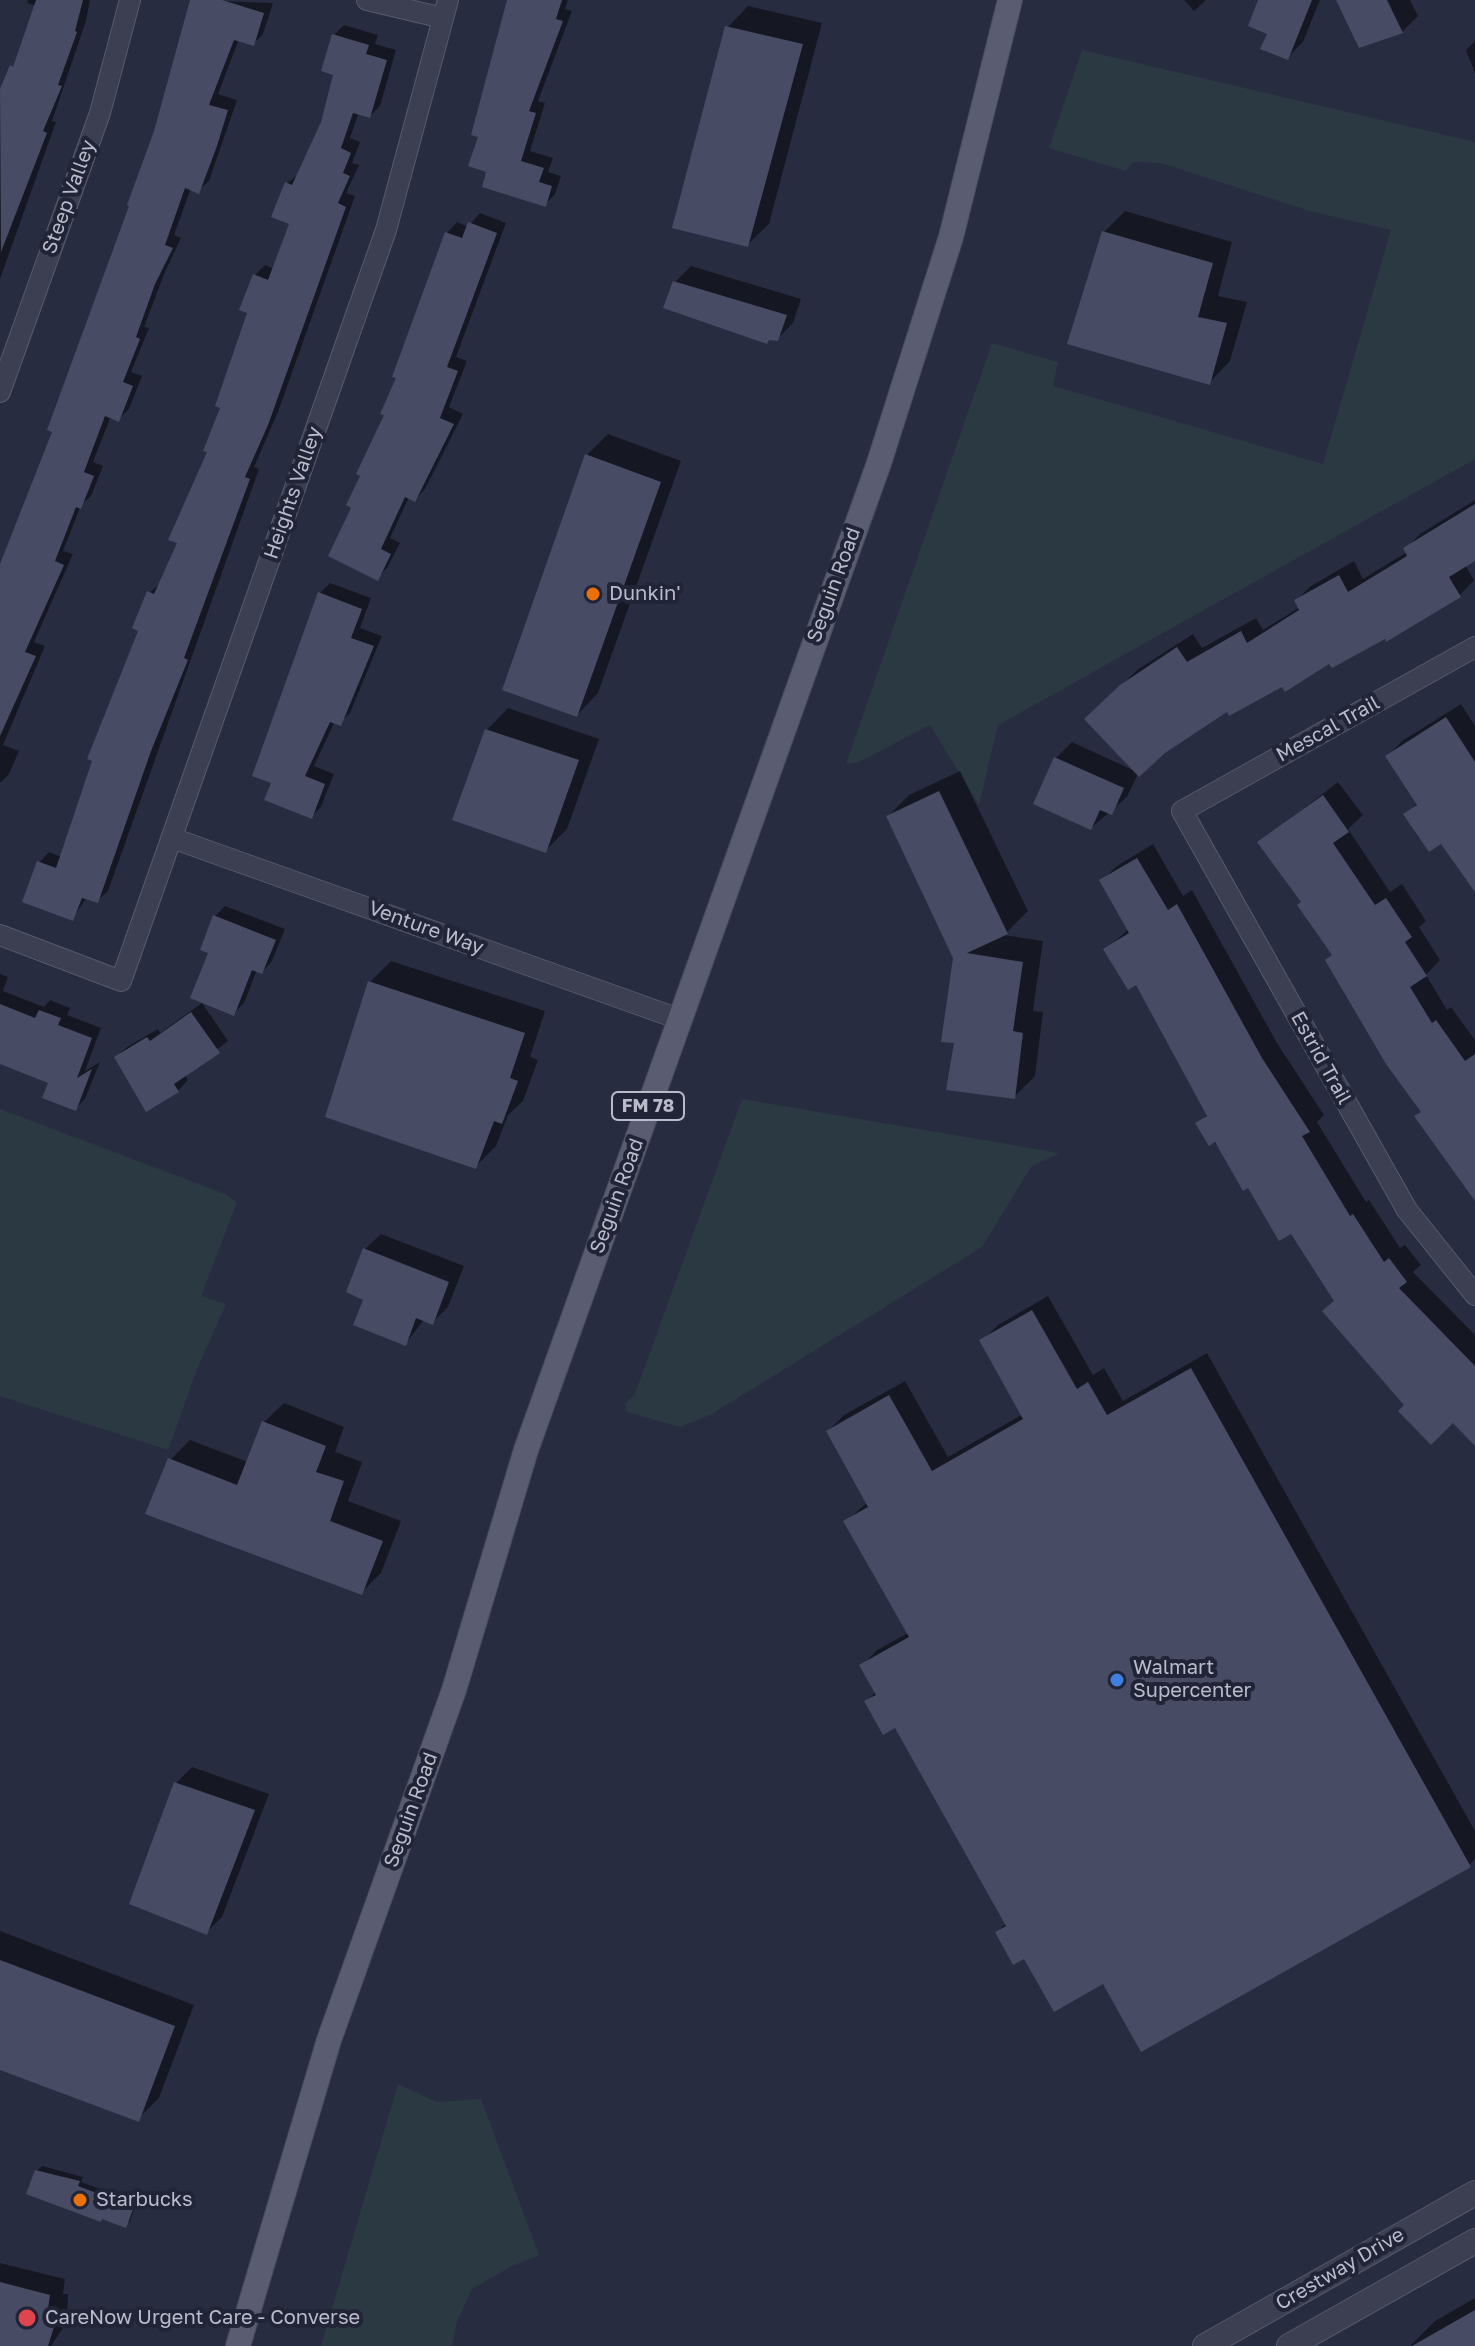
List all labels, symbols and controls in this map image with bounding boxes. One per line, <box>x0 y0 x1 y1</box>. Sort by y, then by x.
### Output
street label: Steep Valley <box>37 137 101 257</box>
street label: Heights Valley <box>259 424 327 562</box>
street label: Seguin Road <box>802 524 866 646</box>
place label: Dunkin' <box>609 582 681 606</box>
marker: Dunkin' <box>584 585 602 603</box>
street label: Mescal Trail <box>1272 691 1384 767</box>
street label: Venture Way <box>365 896 487 960</box>
street label: Estrid Trail <box>1286 1007 1356 1109</box>
road number: FM 78 <box>612 1092 684 1120</box>
street label: Seguin Road <box>585 1135 649 1257</box>
place label: Walmart Supercenter <box>1133 1656 1251 1703</box>
marker: Walmart Supercenter <box>1108 1671 1126 1689</box>
street label: Seguin Road <box>379 1749 443 1871</box>
place label: Starbucks <box>96 2188 193 2212</box>
marker: Starbucks <box>71 2191 89 2209</box>
street label: Crestway Drive <box>1272 2223 1408 2315</box>
place label: CareNow Urgent Care - Converse <box>45 2306 360 2330</box>
marker: CareNow Urgent Care - Converse <box>16 2307 38 2329</box>

